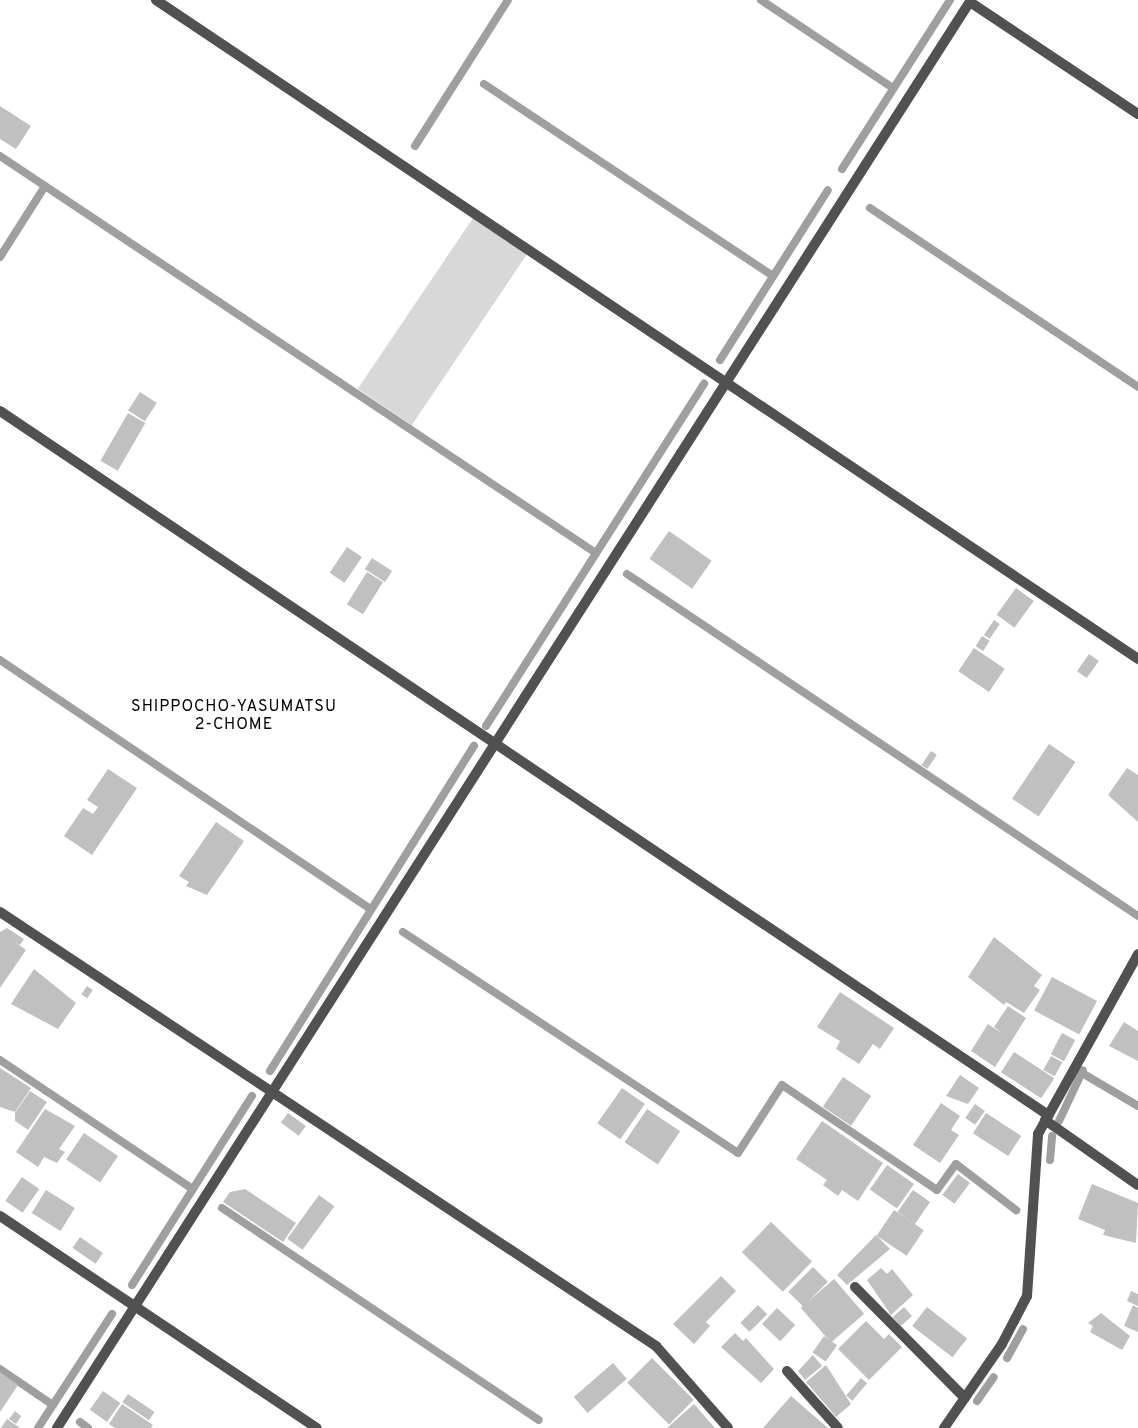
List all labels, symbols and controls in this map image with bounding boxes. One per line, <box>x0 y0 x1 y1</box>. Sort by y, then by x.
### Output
district label: SHIPPOCHO-YASUMATSU 2-CHOME <box>129 697 339 735</box>

